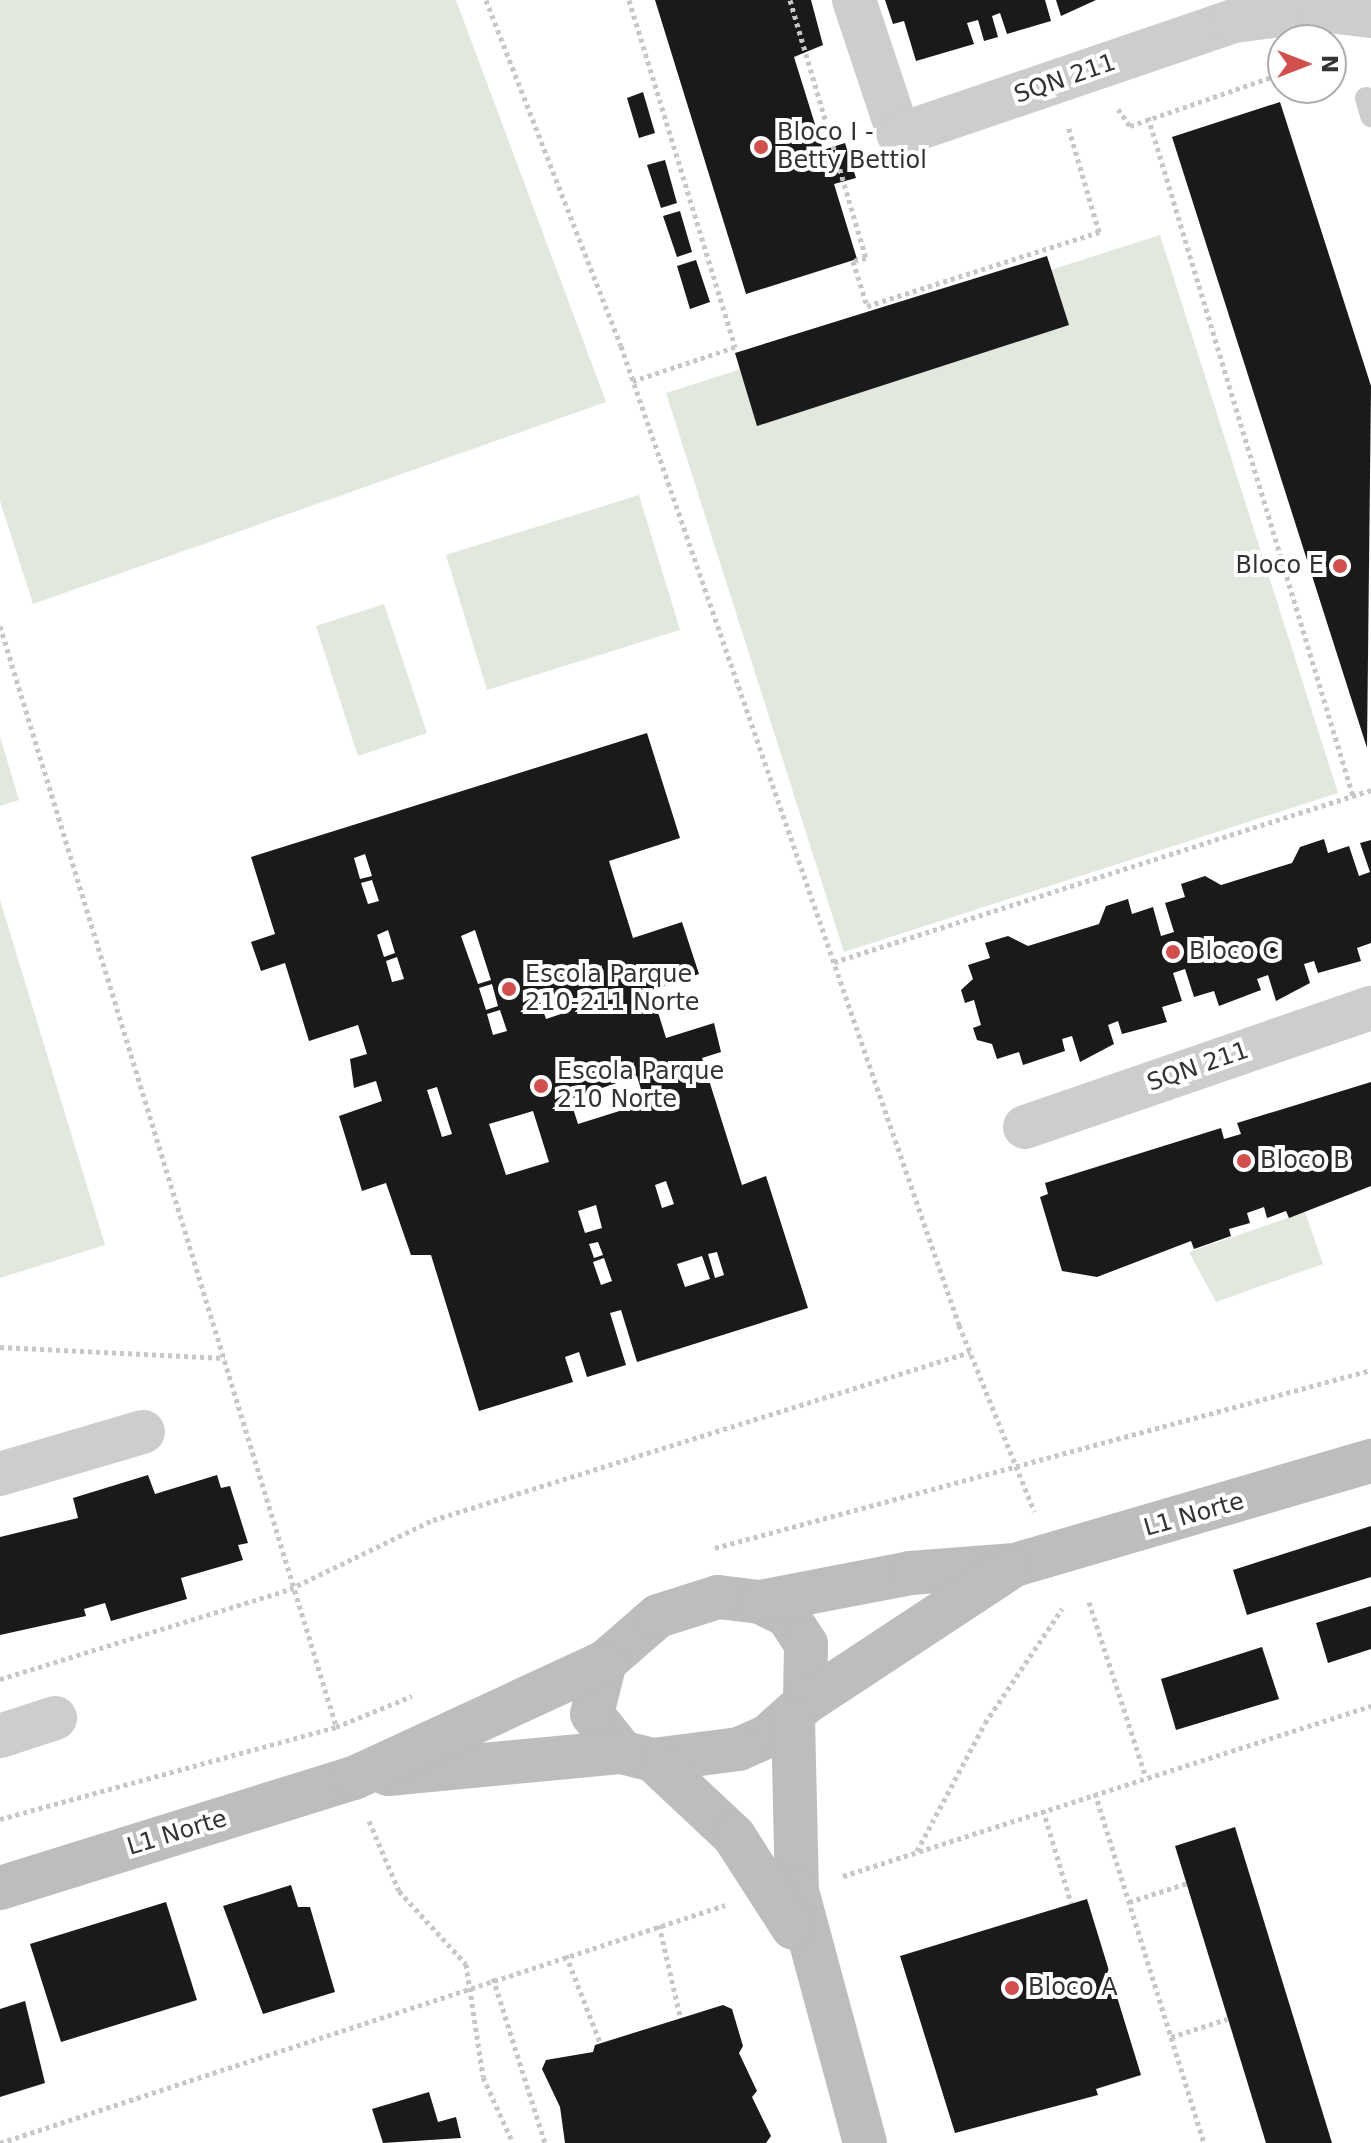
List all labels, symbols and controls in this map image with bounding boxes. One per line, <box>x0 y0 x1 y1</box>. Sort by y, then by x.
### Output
north arrow <box>1267 24 1347 104</box>
street label: SQN 211 <box>1010 48 1120 110</box>
text: N <box>1317 55 1342 73</box>
place label: Bloco I - Betty Bettiol <box>777 119 927 175</box>
marker: Bloco I - Betty Bettiol <box>752 138 770 156</box>
place label: Bloco E <box>1236 552 1324 580</box>
marker: Bloco E <box>1331 557 1349 575</box>
place label: Bloco C <box>1189 938 1279 966</box>
marker: Bloco C <box>1164 943 1182 961</box>
place label: Escola Parque 210-211 Norte <box>525 961 700 1017</box>
marker: Escola Parque 210-211 Norte <box>500 980 518 998</box>
street label: SQN 211 <box>1143 1036 1253 1098</box>
place label: Escola Parque 210 Norte <box>557 1058 724 1114</box>
marker: Escola Parque 210 Norte <box>532 1077 550 1095</box>
place label: Bloco B <box>1260 1147 1350 1175</box>
marker: Bloco B <box>1235 1152 1253 1170</box>
street label: L1 Norte <box>1141 1487 1247 1543</box>
street label: L1 Norte <box>124 1804 230 1862</box>
place label: Bloco A <box>1028 1974 1118 2002</box>
marker: Bloco A <box>1003 1979 1021 1997</box>

